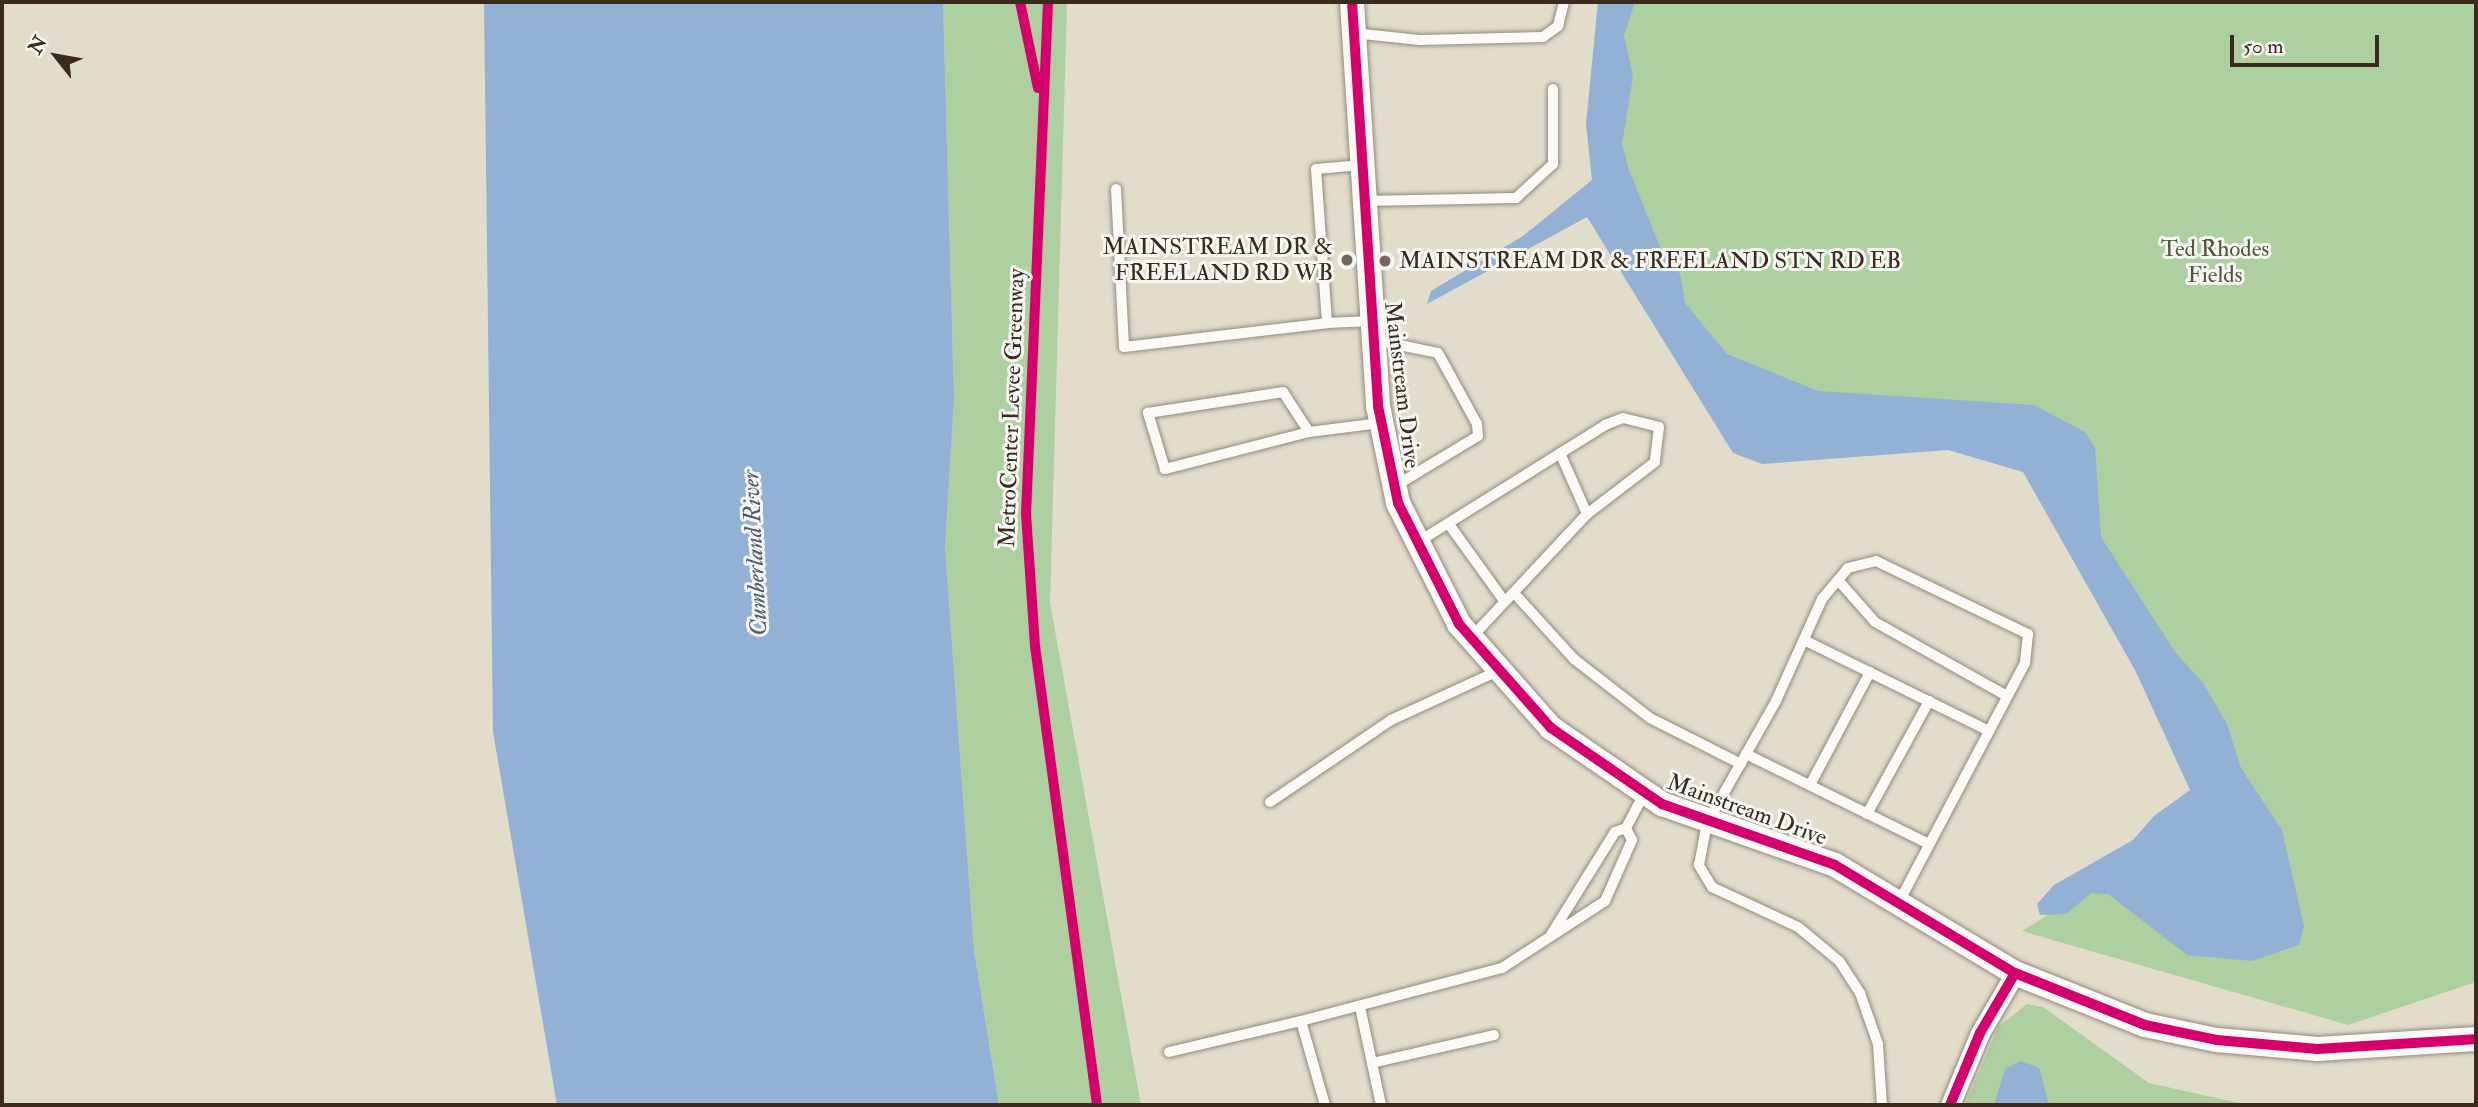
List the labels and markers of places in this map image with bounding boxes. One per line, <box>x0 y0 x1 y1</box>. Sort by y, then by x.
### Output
place label: MAINSTREAM DR & FREELAND RD WB <box>1103 233 1333 287</box>
place label: MAINSTREAM DR & FREELAND STN RD EB <box>1399 247 1901 275</box>
marker: MAINSTREAM DR & FREELAND RD WB <box>1339 252 1355 268</box>
marker: MAINSTREAM DR & FREELAND STN RD EB <box>1377 253 1393 269</box>

